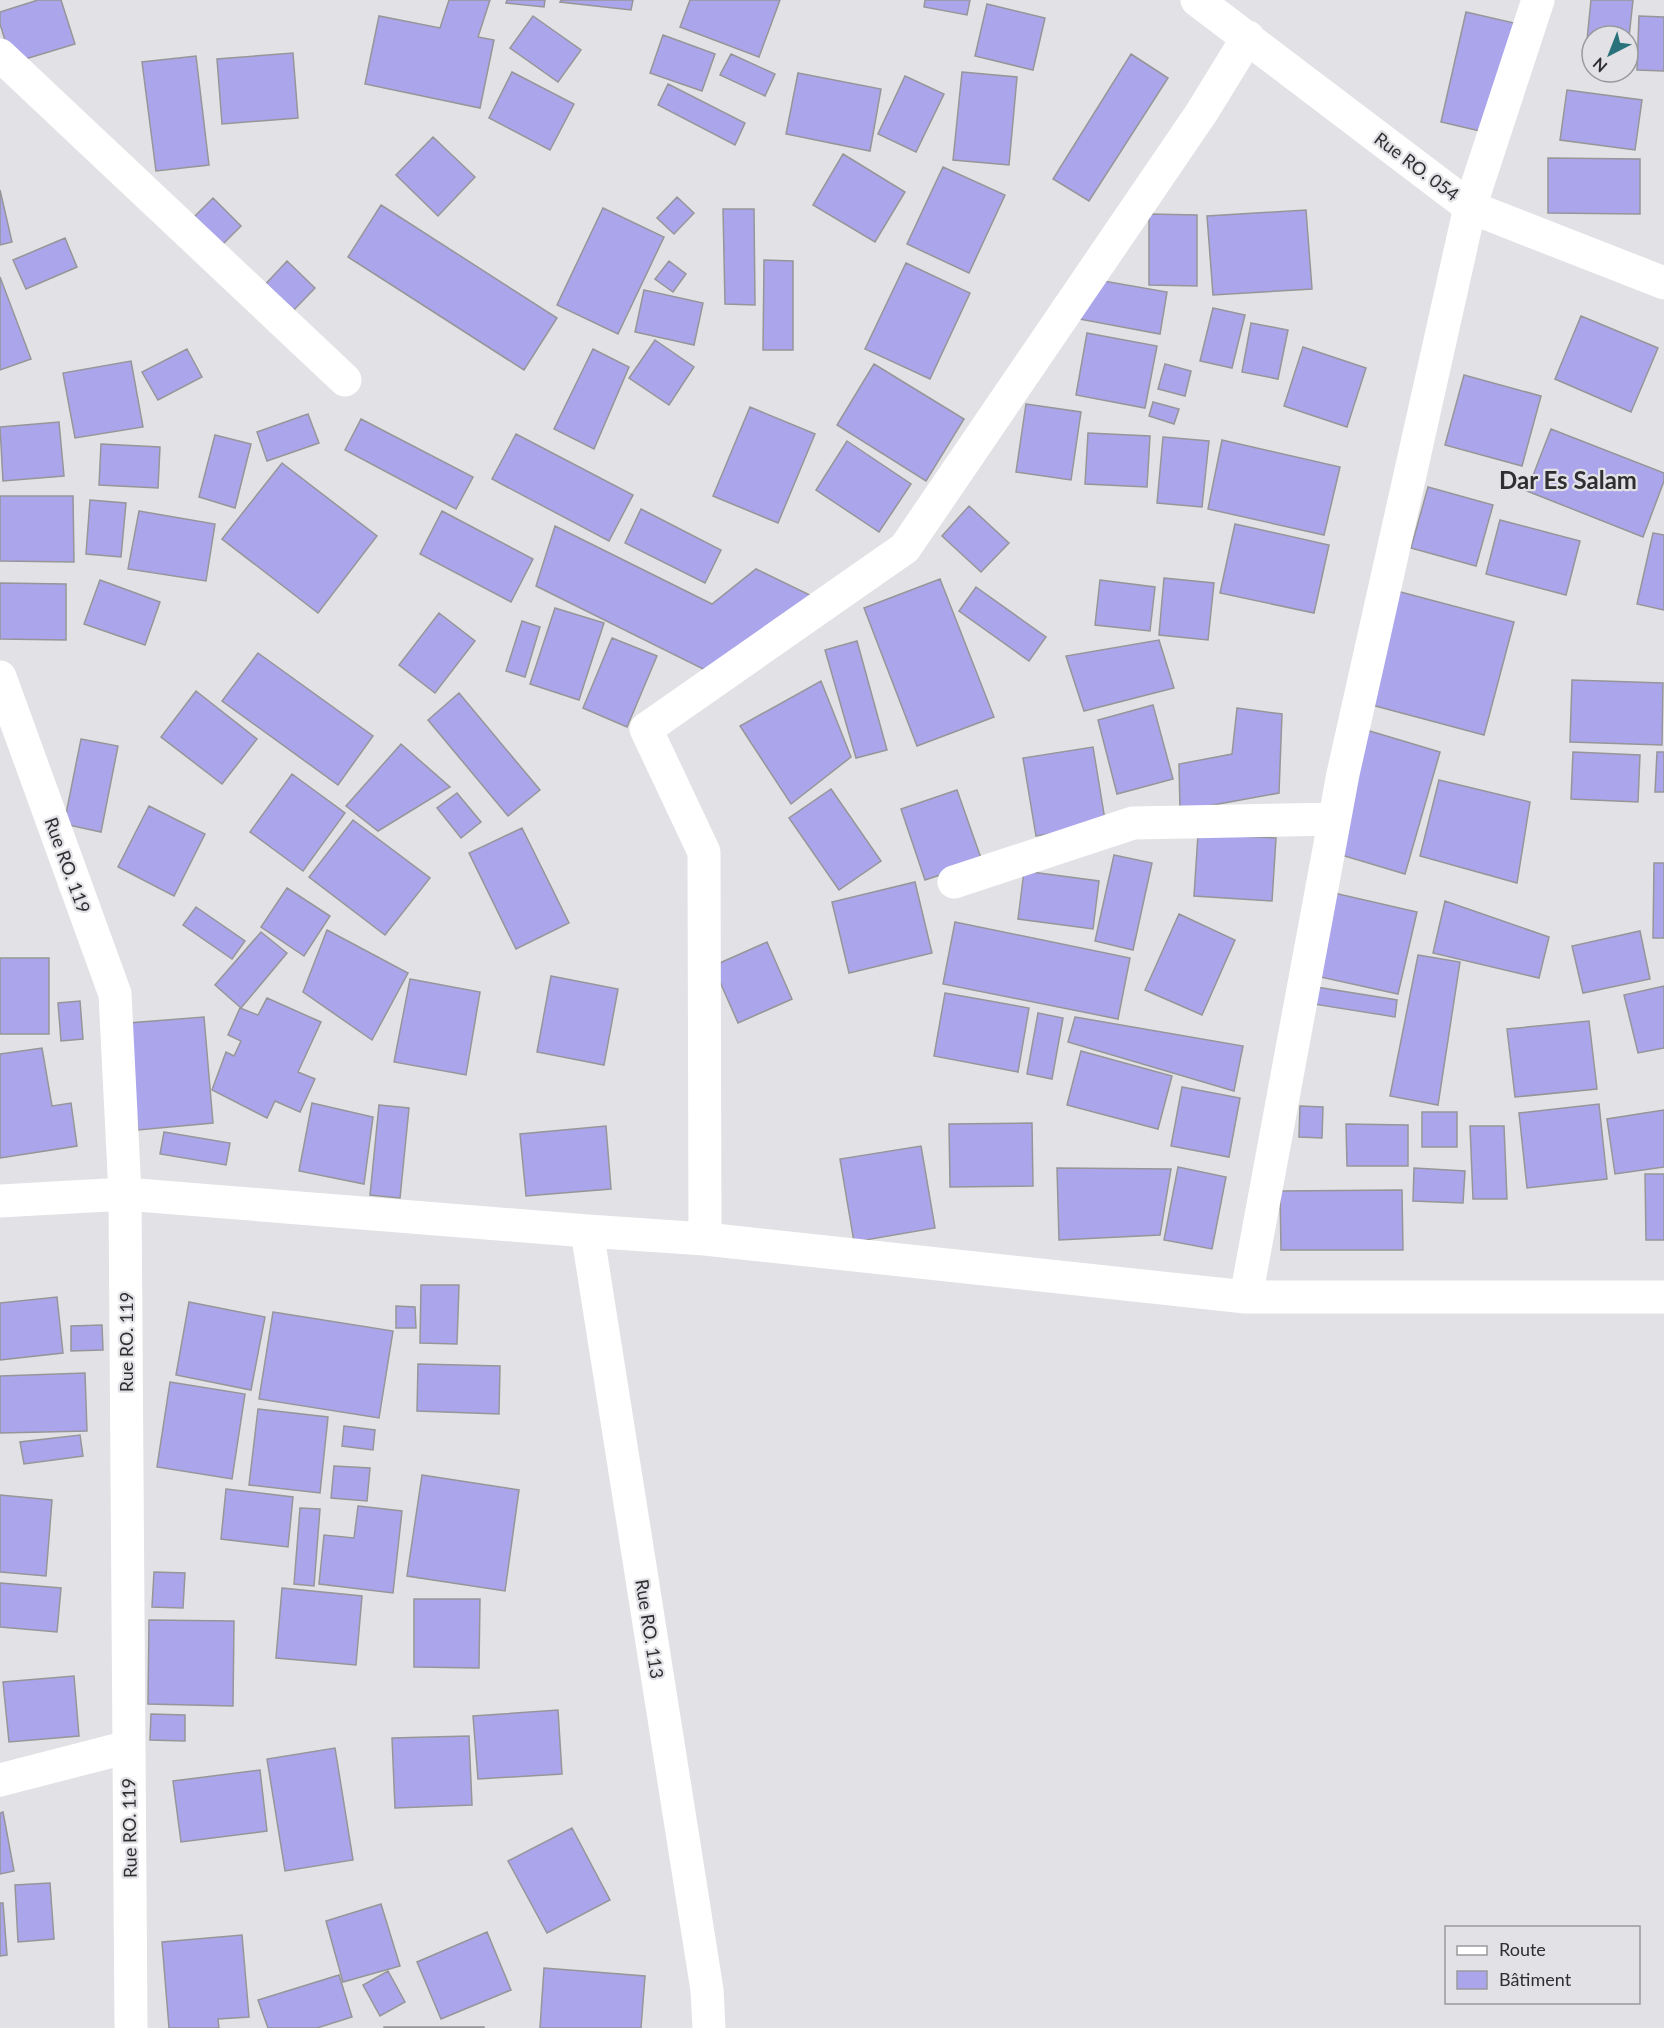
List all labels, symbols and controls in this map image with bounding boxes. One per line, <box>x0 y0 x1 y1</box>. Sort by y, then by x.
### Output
north arrow <box>1580 24 1640 84</box>
text: N <box>1589 54 1611 77</box>
street label: Rue RO. 054 <box>1370 127 1464 205</box>
district label: Dar Es Salam <box>1499 465 1637 494</box>
street label: Rue RO. 119 <box>40 814 96 916</box>
street label: Rue RO. 119 <box>115 1292 137 1392</box>
street label: Rue RO. 113 <box>631 1578 669 1680</box>
street label: Rue RO. 119 <box>117 1778 141 1878</box>
legend <box>1445 1926 1640 2004</box>
text: Route <box>1499 1938 1546 1960</box>
text: Bâtiment <box>1499 1968 1572 1990</box>

